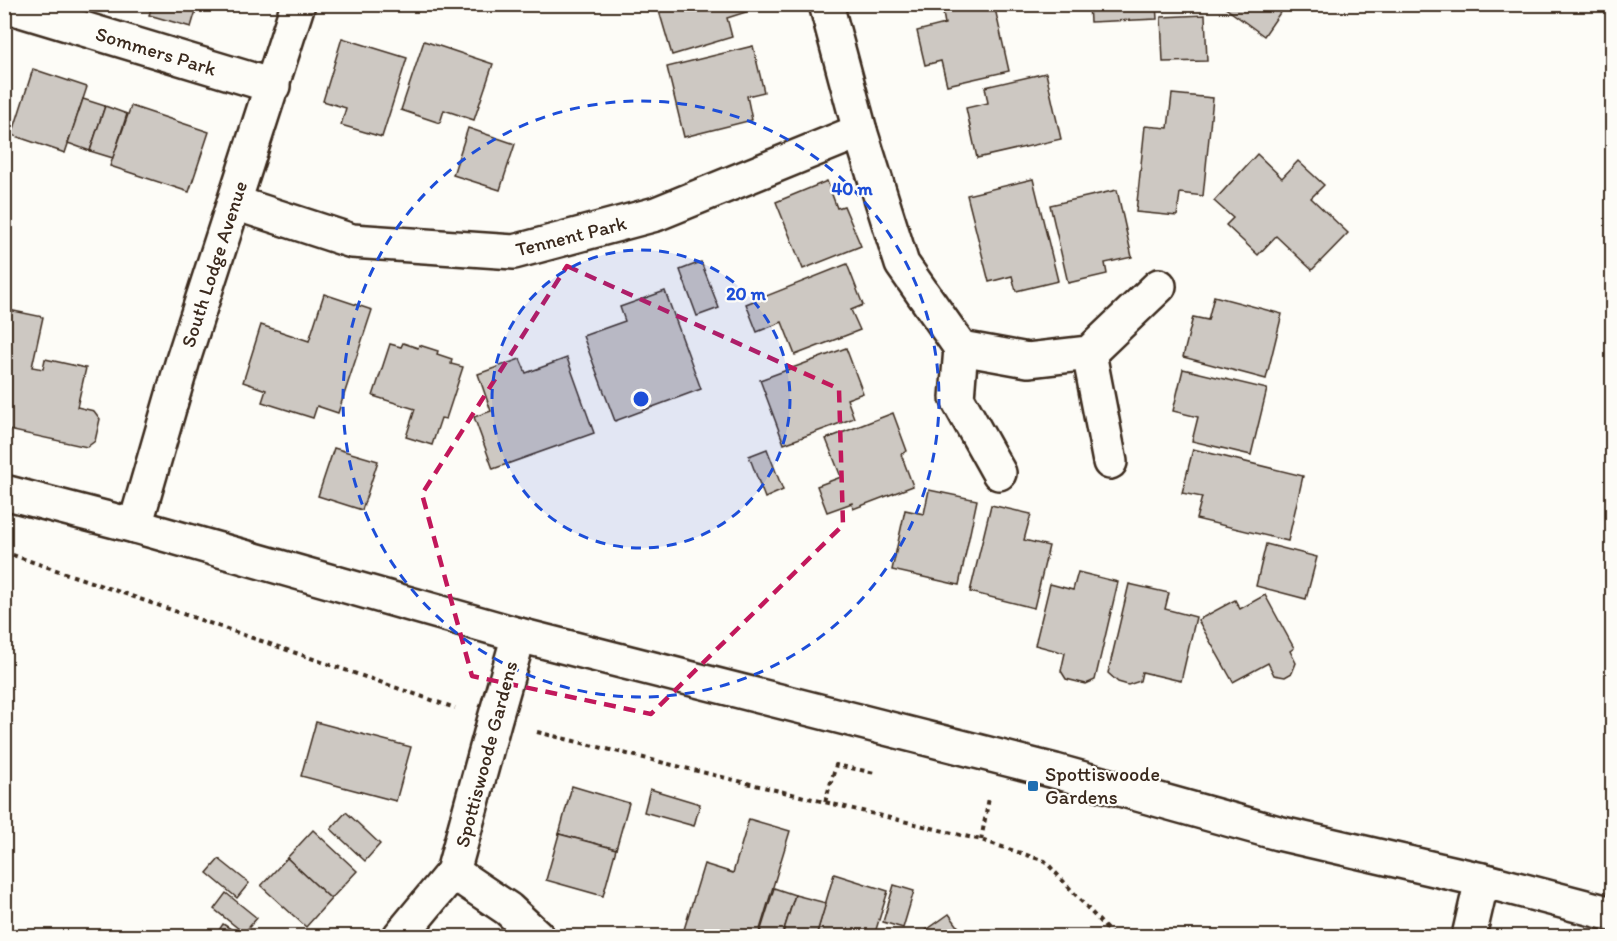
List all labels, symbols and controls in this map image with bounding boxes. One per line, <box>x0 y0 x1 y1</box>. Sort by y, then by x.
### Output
street label: Sommers Park <box>93 21 220 81</box>
street label: South Lodge Avenue <box>176 178 252 350</box>
text: 40 m <box>831 178 873 200</box>
street label: Tennent Park <box>513 210 630 261</box>
text: 20 m <box>726 283 767 305</box>
centre of rings <box>631 389 651 409</box>
street label: Spottiswoode Gardens <box>450 658 522 850</box>
place label: Spottiswoode Gardens <box>1045 762 1160 809</box>
marker: Spottiswoode Gardens <box>1026 779 1040 793</box>

